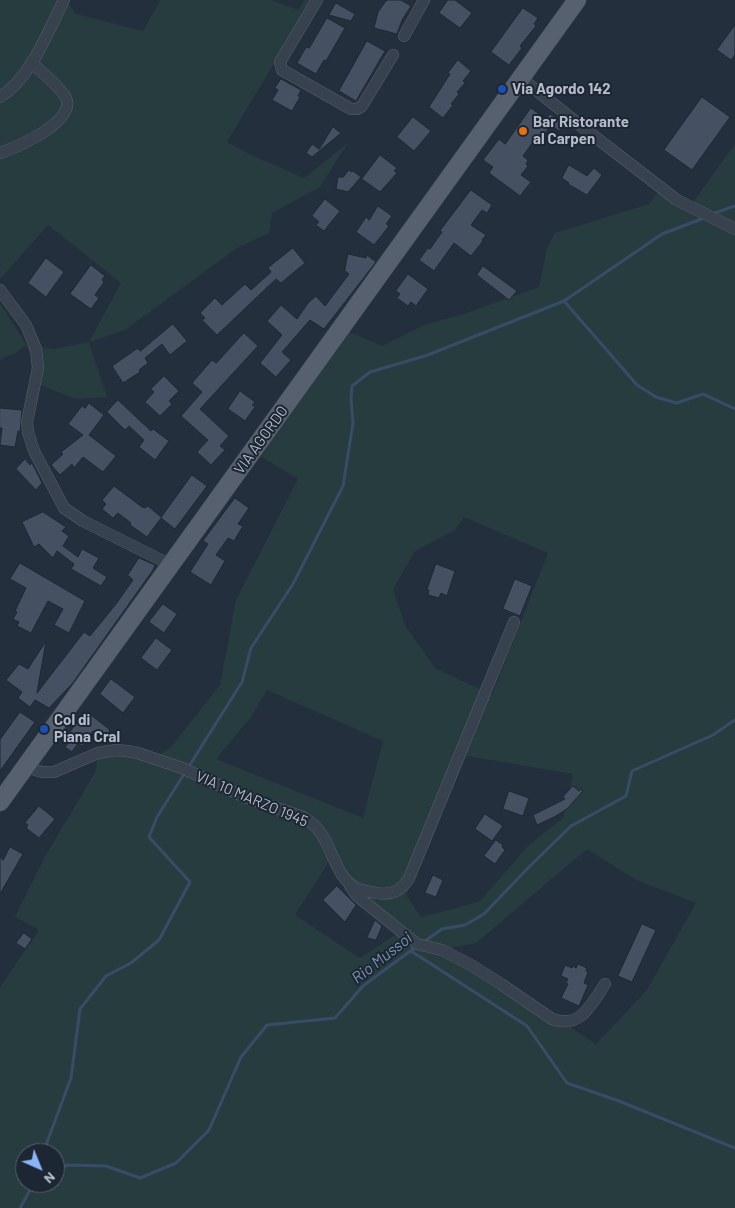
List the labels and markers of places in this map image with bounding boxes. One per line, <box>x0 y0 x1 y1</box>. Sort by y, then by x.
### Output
place label: Via Agordo 142 <box>512 80 611 98</box>
marker: Via Agordo 142 <box>496 83 508 95</box>
place label: Bar Ristorante al Carpen <box>533 113 629 148</box>
marker: Bar Ristorante al Carpen <box>517 125 529 137</box>
place label: Col di Piana Cral <box>54 711 120 746</box>
marker: Col di Piana Cral <box>38 723 50 735</box>

